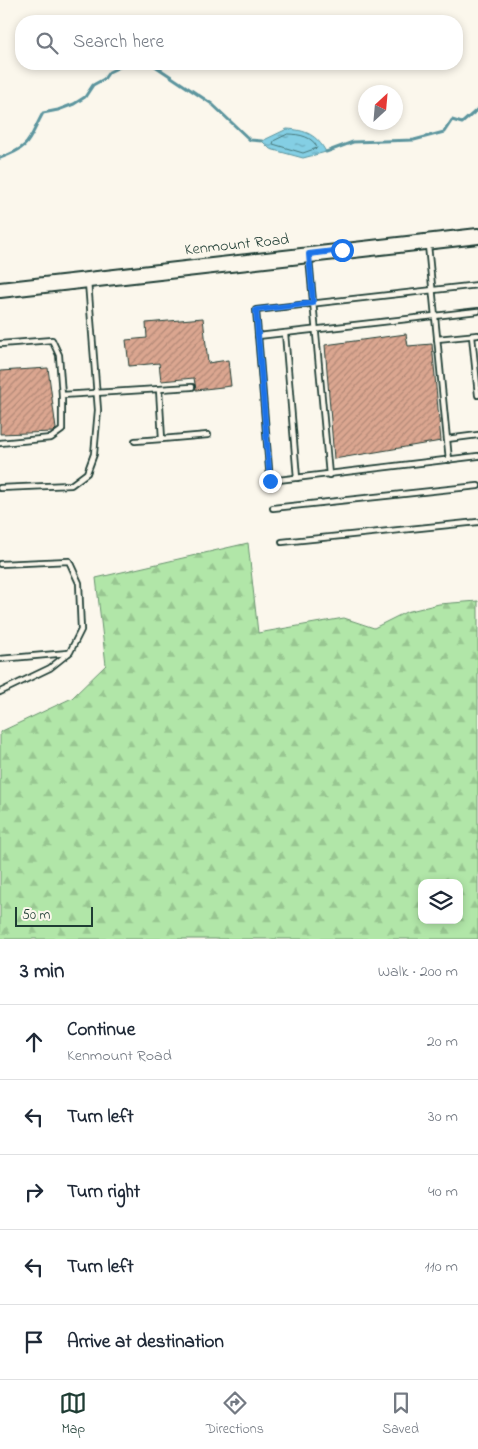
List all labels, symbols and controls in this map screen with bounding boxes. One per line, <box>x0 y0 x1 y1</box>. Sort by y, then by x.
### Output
search box <box>15 15 463 70</box>
icon: search <box>33 29 61 57</box>
text: Search here <box>73 29 164 56</box>
north arrow <box>358 85 403 130</box>
street label: Kenmount Road <box>184 228 290 262</box>
route start <box>331 239 354 262</box>
route end <box>259 470 282 493</box>
map controls <box>418 879 463 924</box>
button: layers <box>418 879 463 924</box>
scale bar <box>15 904 92 927</box>
text: 50 m <box>22 905 50 926</box>
text: 3 min <box>20 957 64 987</box>
text: Walk · 200 m <box>378 960 458 984</box>
text: Continue <box>67 1017 135 1044</box>
icon: ahead <box>20 1028 48 1056</box>
text: 20 m <box>427 1030 458 1054</box>
text: Kenmount Road <box>67 1044 172 1068</box>
icon: left <box>20 1103 48 1131</box>
text: Turn left <box>67 1104 134 1131</box>
text: 30 m <box>428 1105 458 1129</box>
icon: right <box>20 1178 48 1206</box>
text: Turn right <box>67 1179 140 1206</box>
text: 40 m <box>428 1180 458 1204</box>
icon: left <box>20 1253 48 1281</box>
text: Turn left <box>67 1254 134 1281</box>
text: 110 m <box>424 1255 458 1279</box>
icon: arrive <box>20 1328 48 1356</box>
text: Arrive at destination <box>67 1329 224 1356</box>
tab: Map <box>59 1389 87 1440</box>
tab: Directions <box>206 1389 264 1440</box>
tab: Saved <box>382 1389 419 1440</box>

